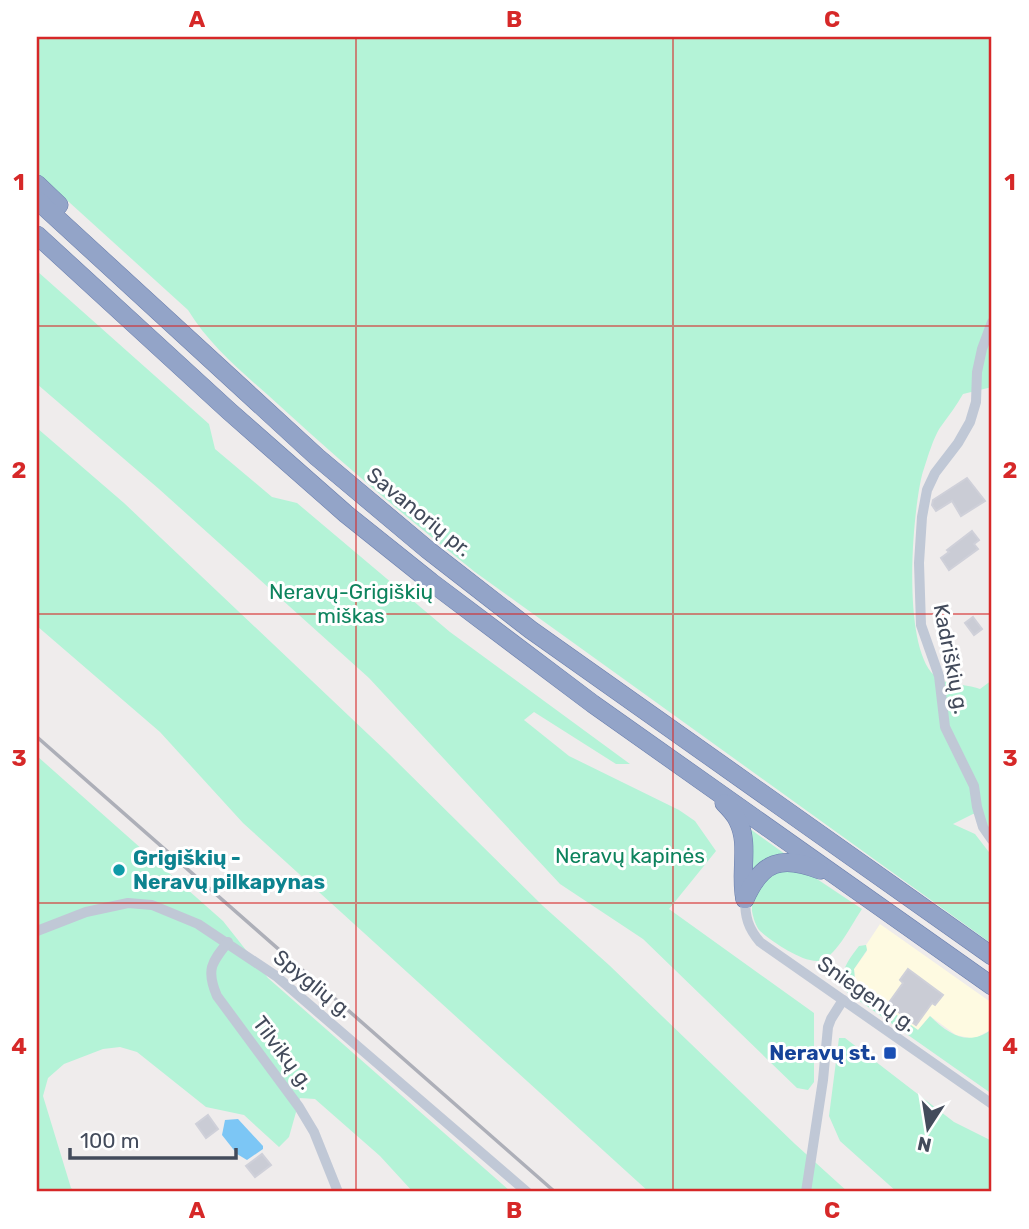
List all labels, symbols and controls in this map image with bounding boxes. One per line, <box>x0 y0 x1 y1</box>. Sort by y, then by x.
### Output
text: A <box>189 5 206 33</box>
text: B <box>506 5 522 33</box>
text: C <box>824 5 840 33</box>
text: 1 <box>13 168 25 196</box>
text: 1 <box>1004 168 1016 196</box>
text: 2 <box>12 456 26 484</box>
text: 2 <box>1003 456 1017 484</box>
street label: Savanorių pr. <box>362 462 477 561</box>
park label: Neravų-Grigiškių miškas <box>269 579 433 628</box>
street label: Kadriškių g. <box>929 602 974 716</box>
text: 3 <box>11 744 27 772</box>
text: 3 <box>1002 744 1018 772</box>
park label: Neravų kapinės <box>555 843 705 868</box>
place label: Grigiškių - Neravų pilkapynas <box>133 845 325 894</box>
marker: Grigiškių - Neravų pilkapynas <box>111 862 127 878</box>
street label: Spyglių g. <box>269 944 358 1023</box>
street label: Sniegenų g. <box>813 950 922 1037</box>
street label: Tilvikų g. <box>248 1011 319 1094</box>
text: 4 <box>11 1032 27 1060</box>
text: 4 <box>1002 1032 1018 1060</box>
place label: Neravų st. <box>769 1040 876 1065</box>
marker: Neravų st. <box>882 1045 898 1061</box>
north arrow <box>892 1092 962 1162</box>
scale bar <box>70 1117 236 1161</box>
text: 100 m <box>80 1128 139 1153</box>
text: N <box>915 1131 934 1157</box>
text: A <box>189 1196 206 1224</box>
text: B <box>506 1196 522 1224</box>
text: C <box>824 1196 840 1224</box>

